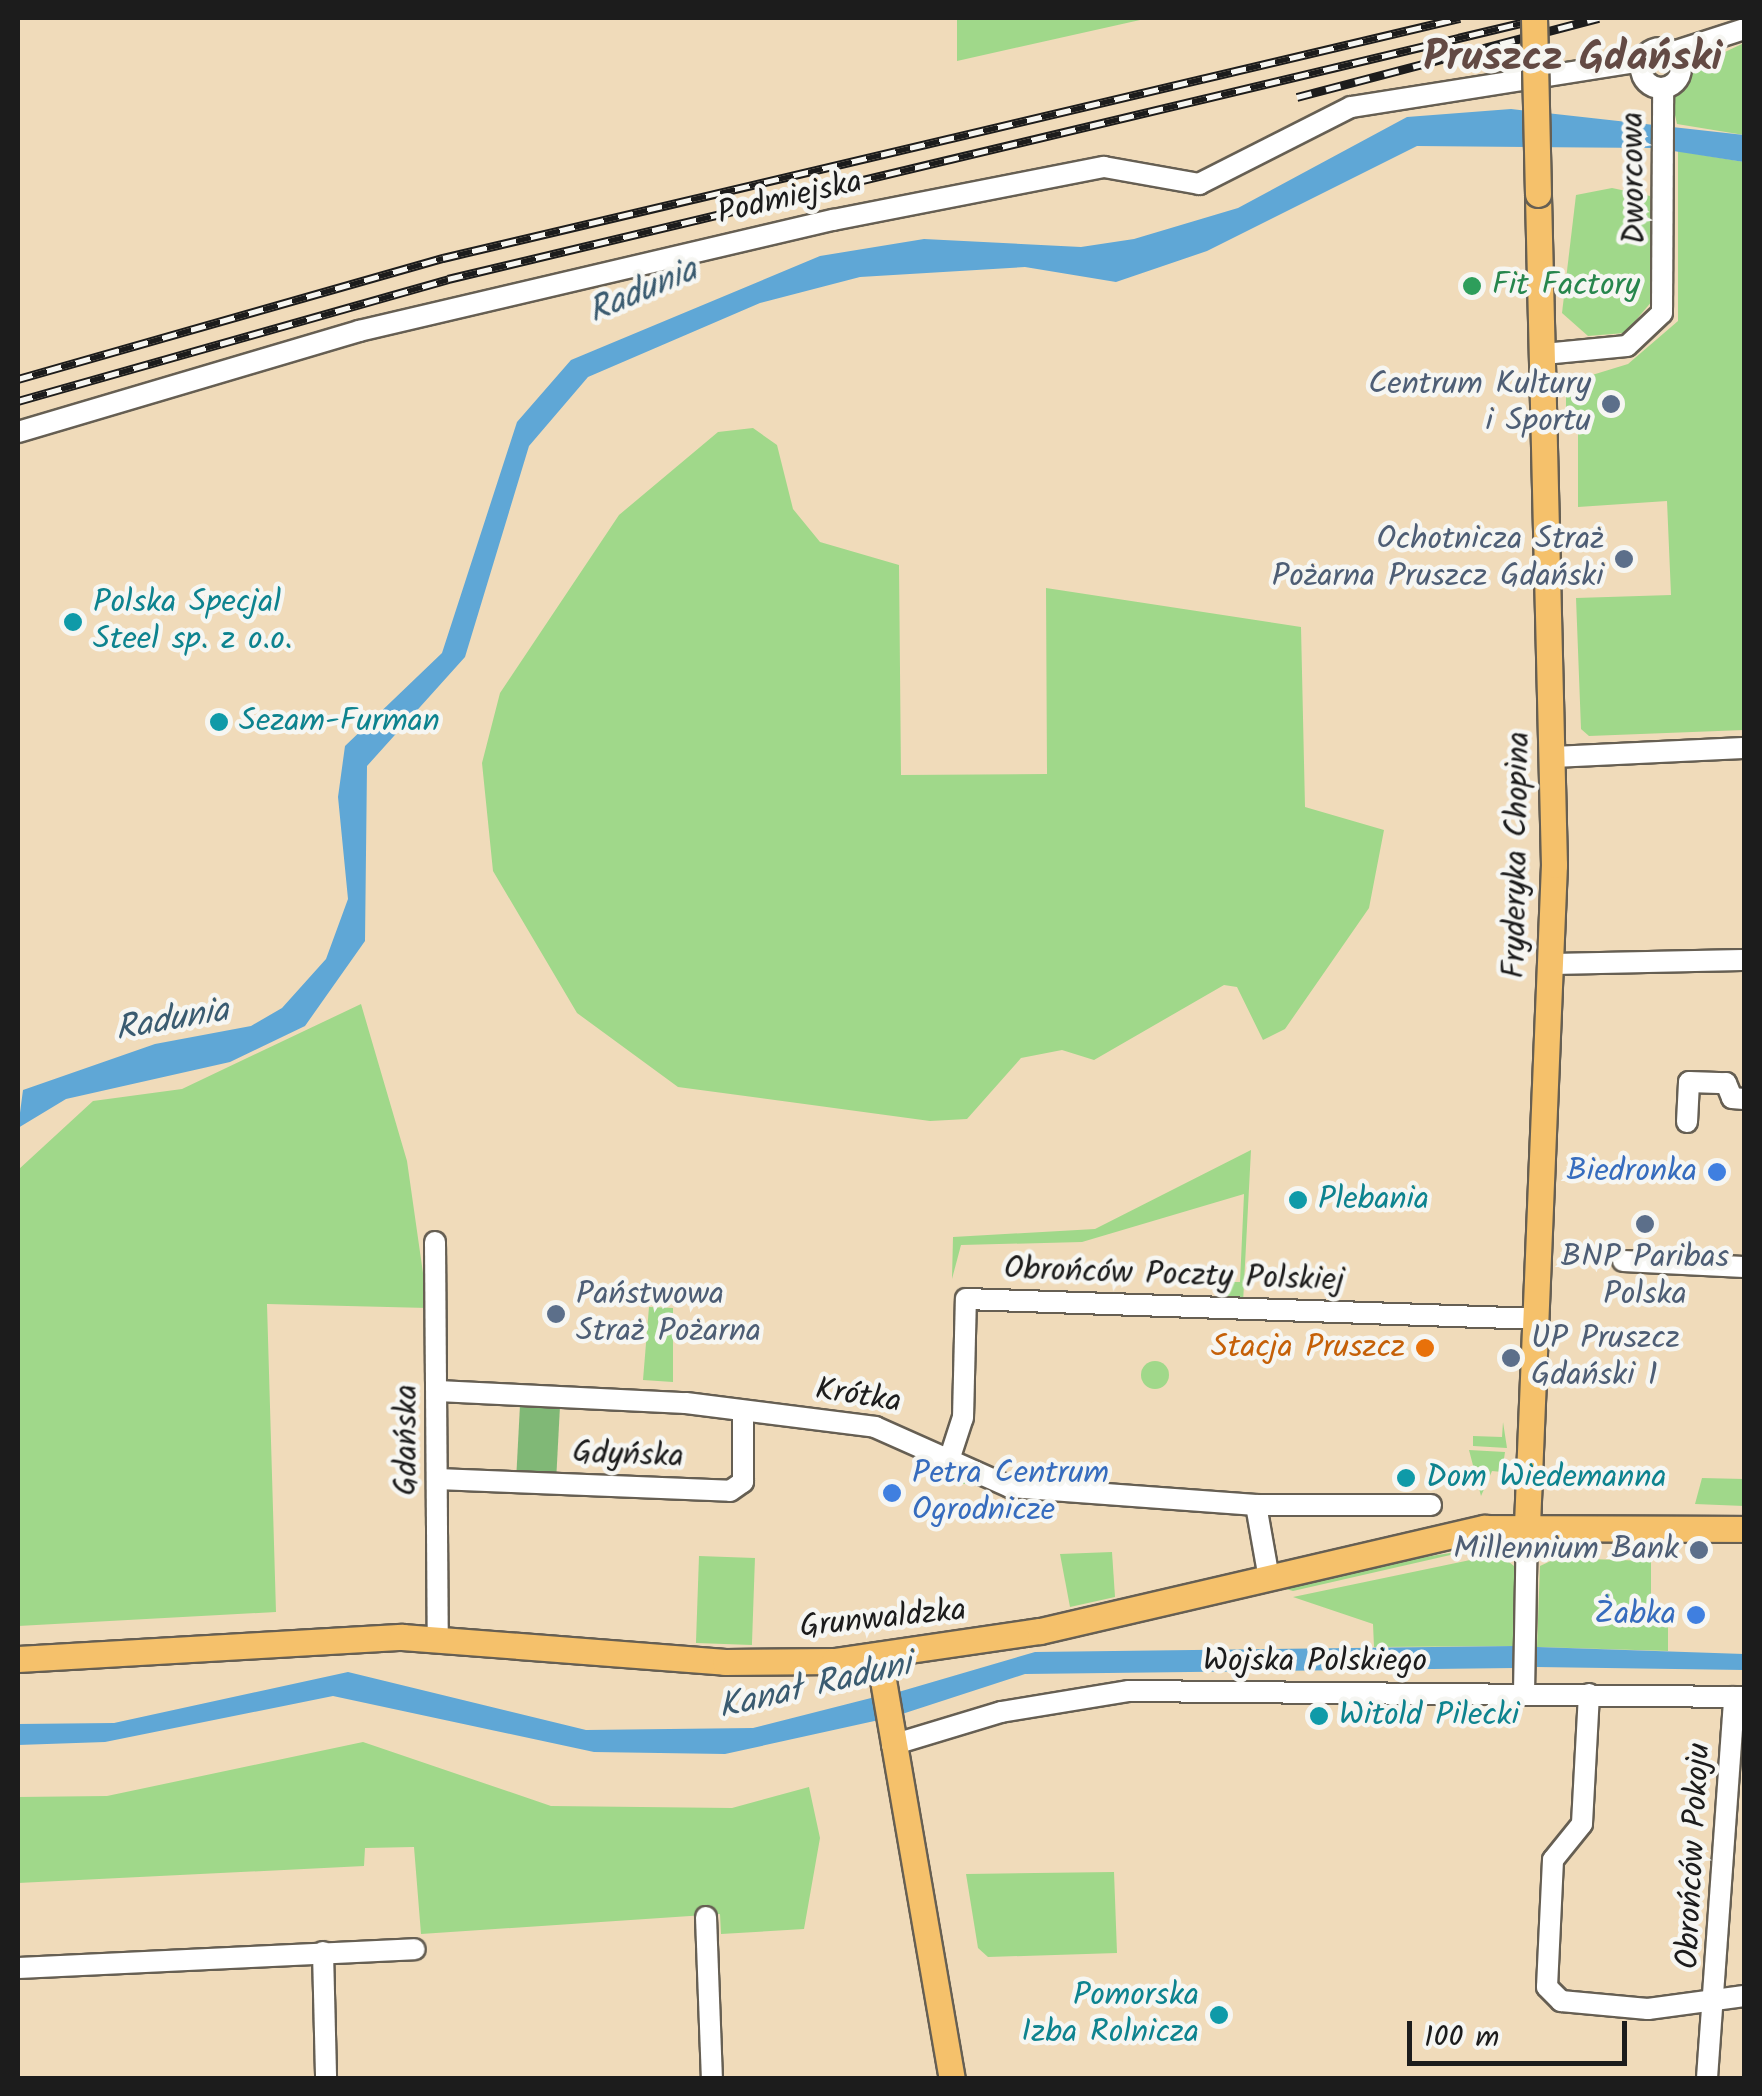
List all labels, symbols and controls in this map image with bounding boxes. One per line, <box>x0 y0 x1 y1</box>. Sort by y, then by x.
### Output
district label: Pruszcz Gdański <box>1424 34 1722 84</box>
street label: Dworcowa <box>1615 111 1655 245</box>
street label: Podmiejska <box>714 164 866 234</box>
water label: Radunia <box>582 250 704 334</box>
place label: Fit Factory <box>1492 267 1640 305</box>
marker: Fit Factory <box>1461 275 1483 297</box>
place label: Centrum Kultury i Sportu <box>1368 367 1591 442</box>
marker: Centrum Kultury i Sportu <box>1600 393 1622 415</box>
place label: Ochotnicza Straż Pożarna Pruszcz Gdański <box>1272 522 1604 597</box>
marker: Ochotnicza Straż Pożarna Pruszcz Gdański <box>1613 548 1635 570</box>
place label: Polska Specjal Steel sp. z o.o. <box>93 585 292 660</box>
marker: Polska Specjal Steel sp. z o.o. <box>62 611 84 633</box>
place label: Sezam-Furman <box>239 703 440 741</box>
marker: Sezam-Furman <box>208 711 230 733</box>
street label: Fryderyka Chopina <box>1497 731 1539 979</box>
water label: Radunia <box>112 990 232 1052</box>
place label: Biedronka <box>1566 1153 1697 1191</box>
marker: Biedronka <box>1706 1161 1728 1183</box>
place label: Plebania <box>1318 1181 1429 1219</box>
marker: Plebania <box>1287 1189 1309 1211</box>
marker: BNP Paribas Polska <box>1634 1213 1656 1235</box>
place label: BNP Paribas Polska <box>1561 1240 1729 1315</box>
street label: Obrońców Poczty Polskiej <box>1003 1251 1345 1301</box>
place label: Państwowa Straż Pożarna <box>576 1277 761 1352</box>
marker: Państwowa Straż Pożarna <box>545 1303 567 1325</box>
place label: UP Pruszcz Gdański 1 <box>1531 1321 1680 1396</box>
place label: Stacja Pruszcz <box>1211 1329 1405 1367</box>
marker: Stacja Pruszcz <box>1414 1337 1436 1359</box>
marker: UP Pruszcz Gdański 1 <box>1500 1347 1522 1369</box>
street label: Krótka <box>812 1371 904 1423</box>
street label: Gdańska <box>389 1384 427 1496</box>
street label: Gdyńska <box>572 1435 684 1477</box>
place label: Petra Centrum Ogrodnicze <box>912 1456 1109 1531</box>
place label: Dom Wiedemanna <box>1426 1459 1666 1497</box>
marker: Dom Wiedemanna <box>1395 1467 1417 1489</box>
marker: Petra Centrum Ogrodnicze <box>881 1482 903 1504</box>
place label: Millennium Bank <box>1453 1531 1679 1569</box>
marker: Millennium Bank <box>1688 1539 1710 1561</box>
street label: Grunwaldzka <box>798 1592 968 1648</box>
place label: Żabka <box>1594 1596 1676 1634</box>
marker: Żabka <box>1685 1604 1707 1626</box>
street label: Wojska Polskiego <box>1203 1643 1427 1681</box>
water label: Kanał Raduni <box>714 1644 916 1730</box>
place label: Witold Pilecki <box>1339 1697 1519 1735</box>
marker: Witold Pilecki <box>1308 1705 1330 1727</box>
street label: Obrońców Pokoju <box>1670 1742 1720 1970</box>
place label: Pomorska Izba Rolnicza <box>1021 1978 1199 2053</box>
scale bar <box>1412 2001 1632 2063</box>
marker: Pomorska Izba Rolnicza <box>1208 2004 1230 2026</box>
text: 100 m <box>1424 2014 1499 2062</box>

